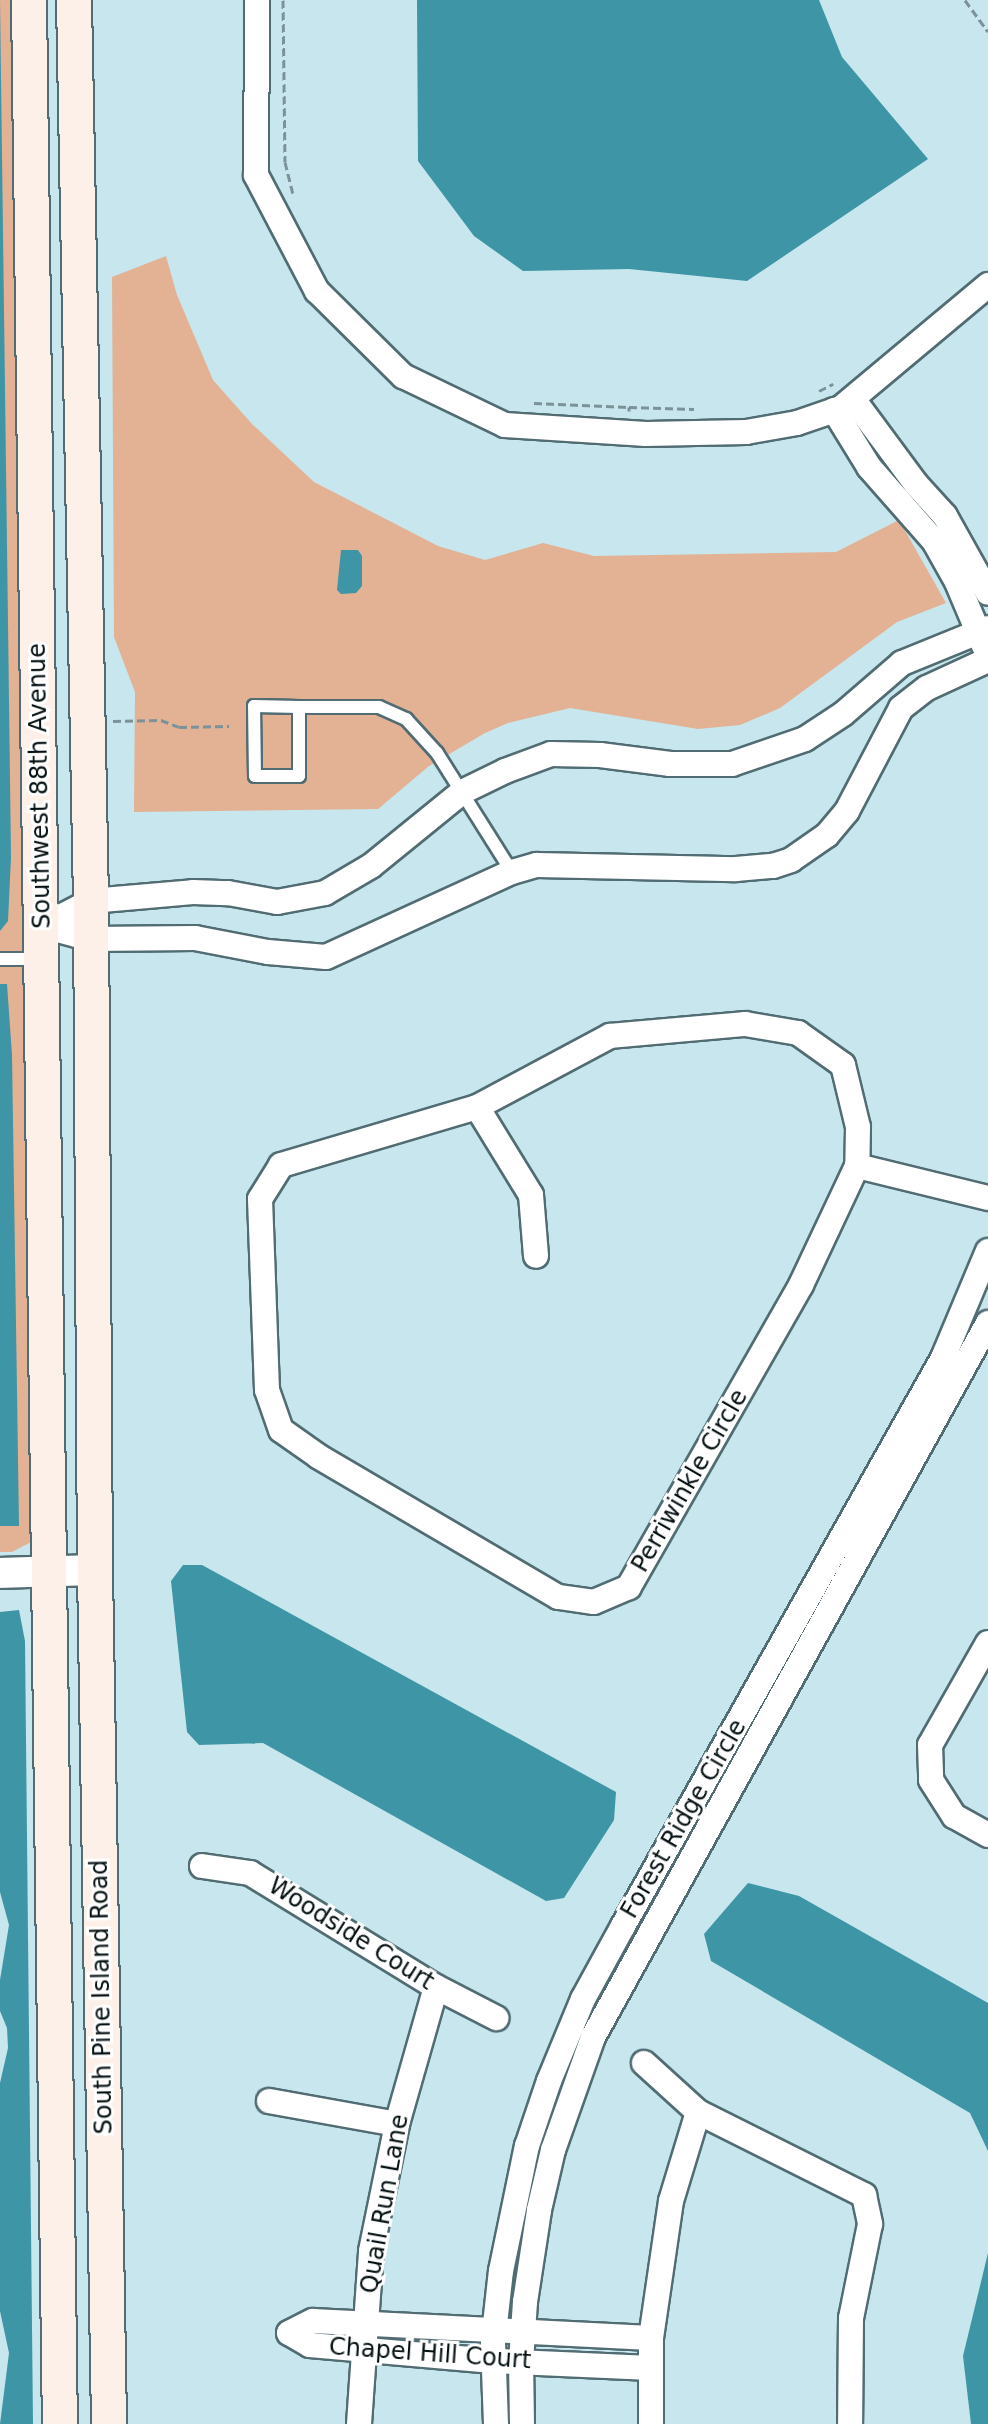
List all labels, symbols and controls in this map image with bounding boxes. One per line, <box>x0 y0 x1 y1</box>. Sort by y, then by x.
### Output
street label: Southwest 88th Avenue <box>23 643 57 929</box>
street label: Perriwinkle Circle <box>626 1385 754 1577</box>
street label: Forest Ridge Circle <box>615 1714 753 1924</box>
street label: South Pine Island Road <box>85 1859 119 2135</box>
street label: Woodside Court <box>263 1872 439 1996</box>
street label: Quail Run Lane <box>355 2112 415 2296</box>
street label: Chapel Hill Court <box>328 2333 532 2375</box>

